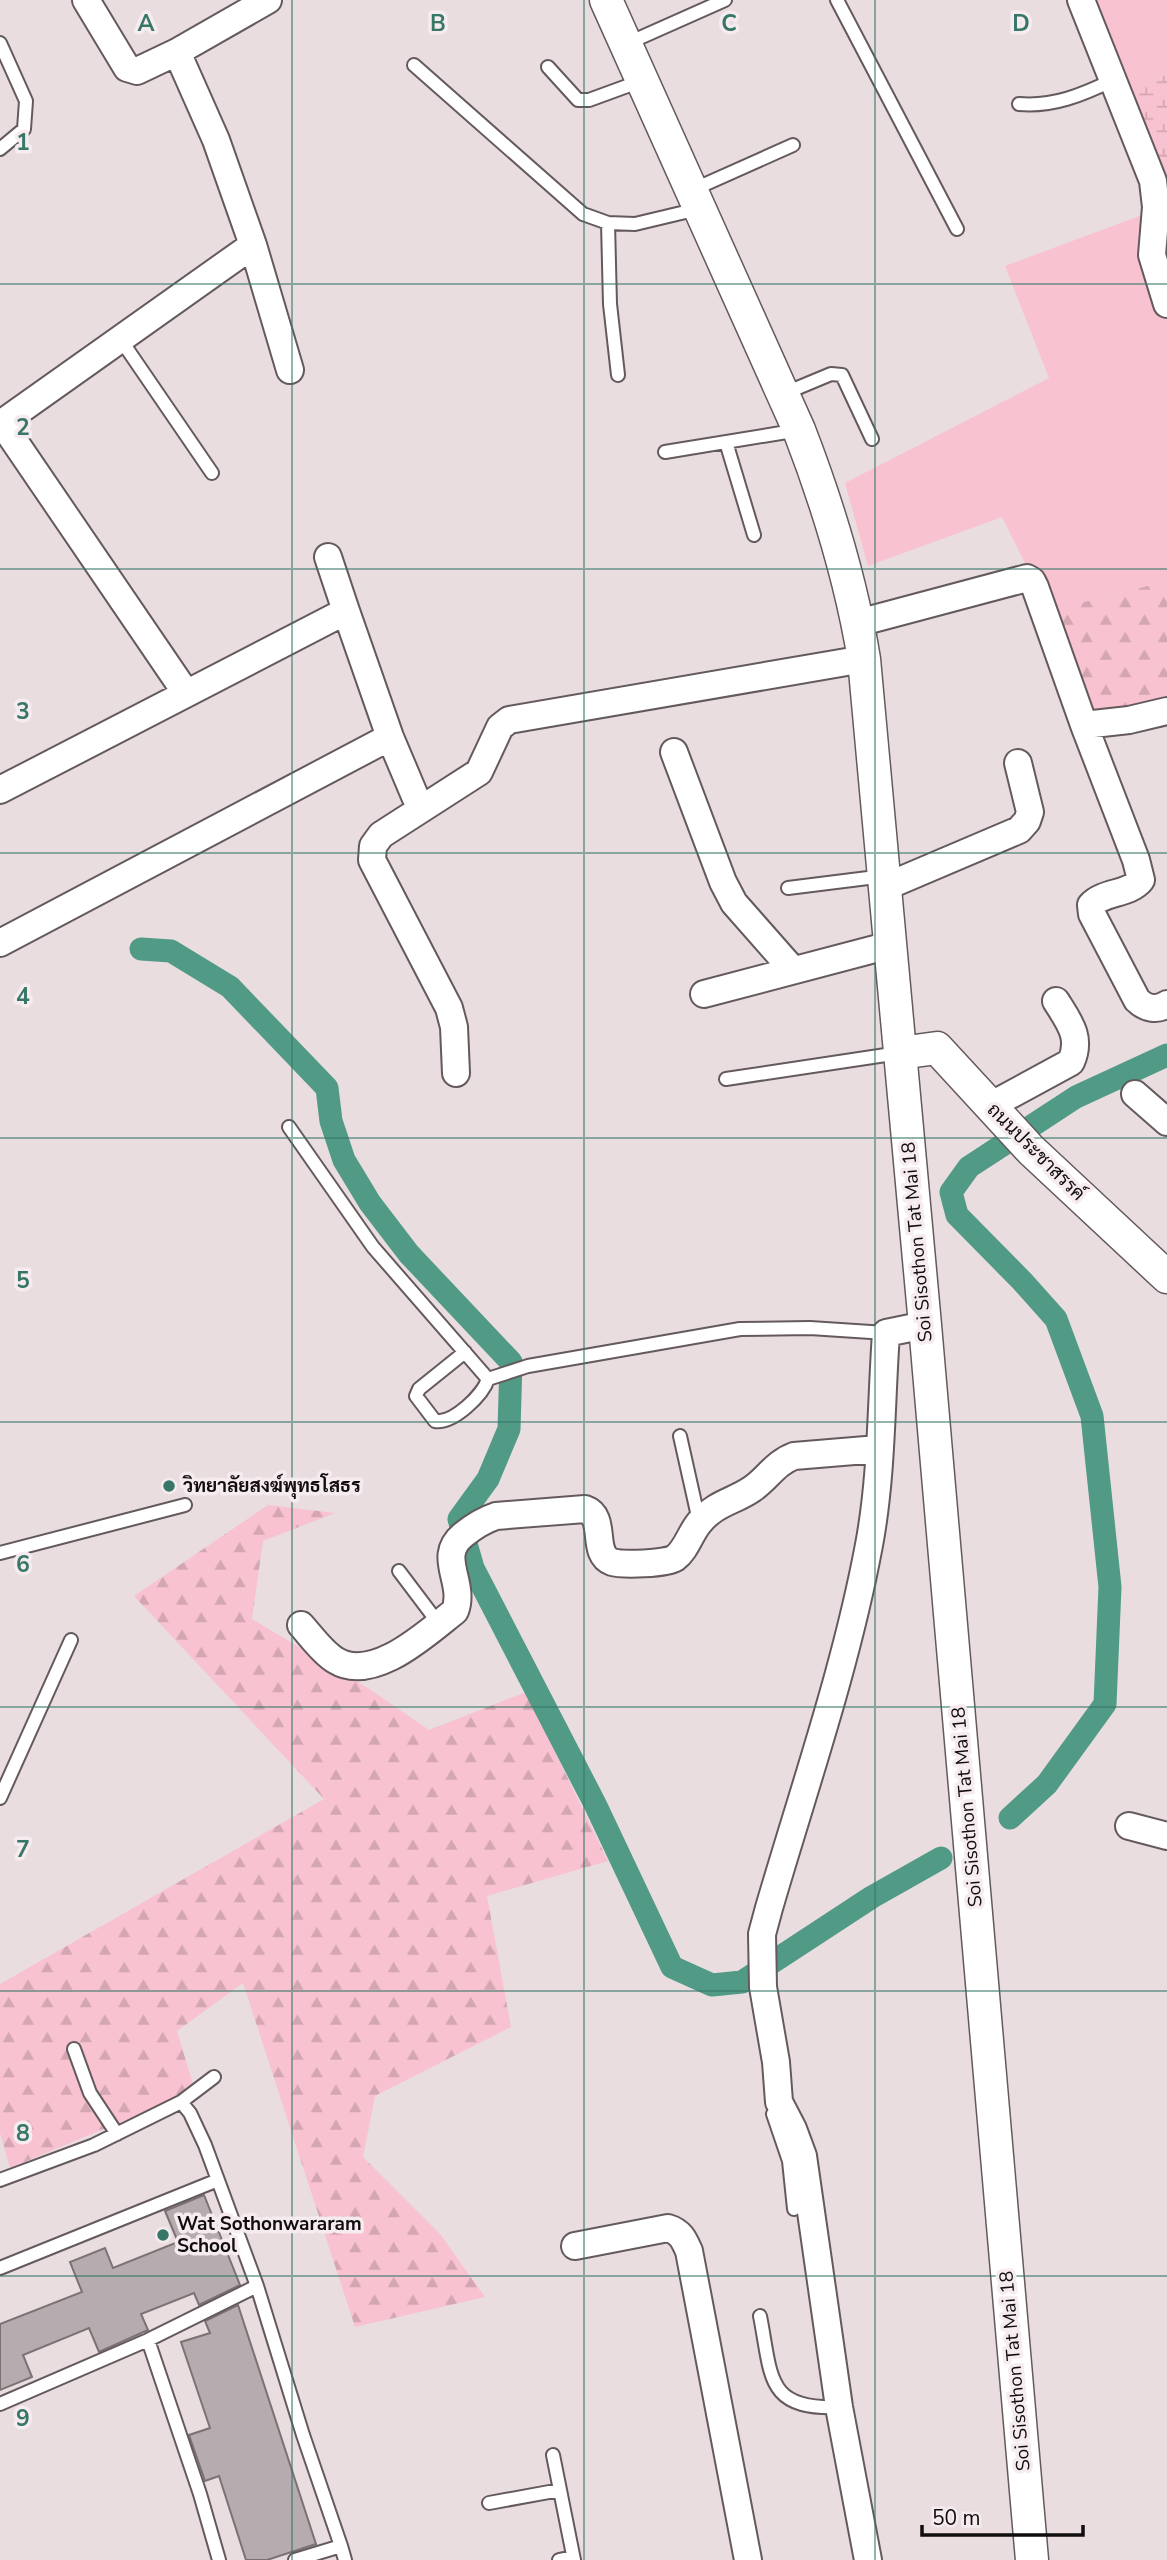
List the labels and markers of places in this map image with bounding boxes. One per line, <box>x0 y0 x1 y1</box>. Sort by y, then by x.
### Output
place label: วิทยาลัยสงฆ์พุทธโสธร <box>182 1473 361 1500</box>
marker: วิทยาลัยสงฆ์พุทธโสธร <box>161 1478 177 1494</box>
place label: Wat Sothonwararam School <box>177 2211 362 2259</box>
marker: Wat Sothonwararam School <box>155 2227 171 2243</box>

